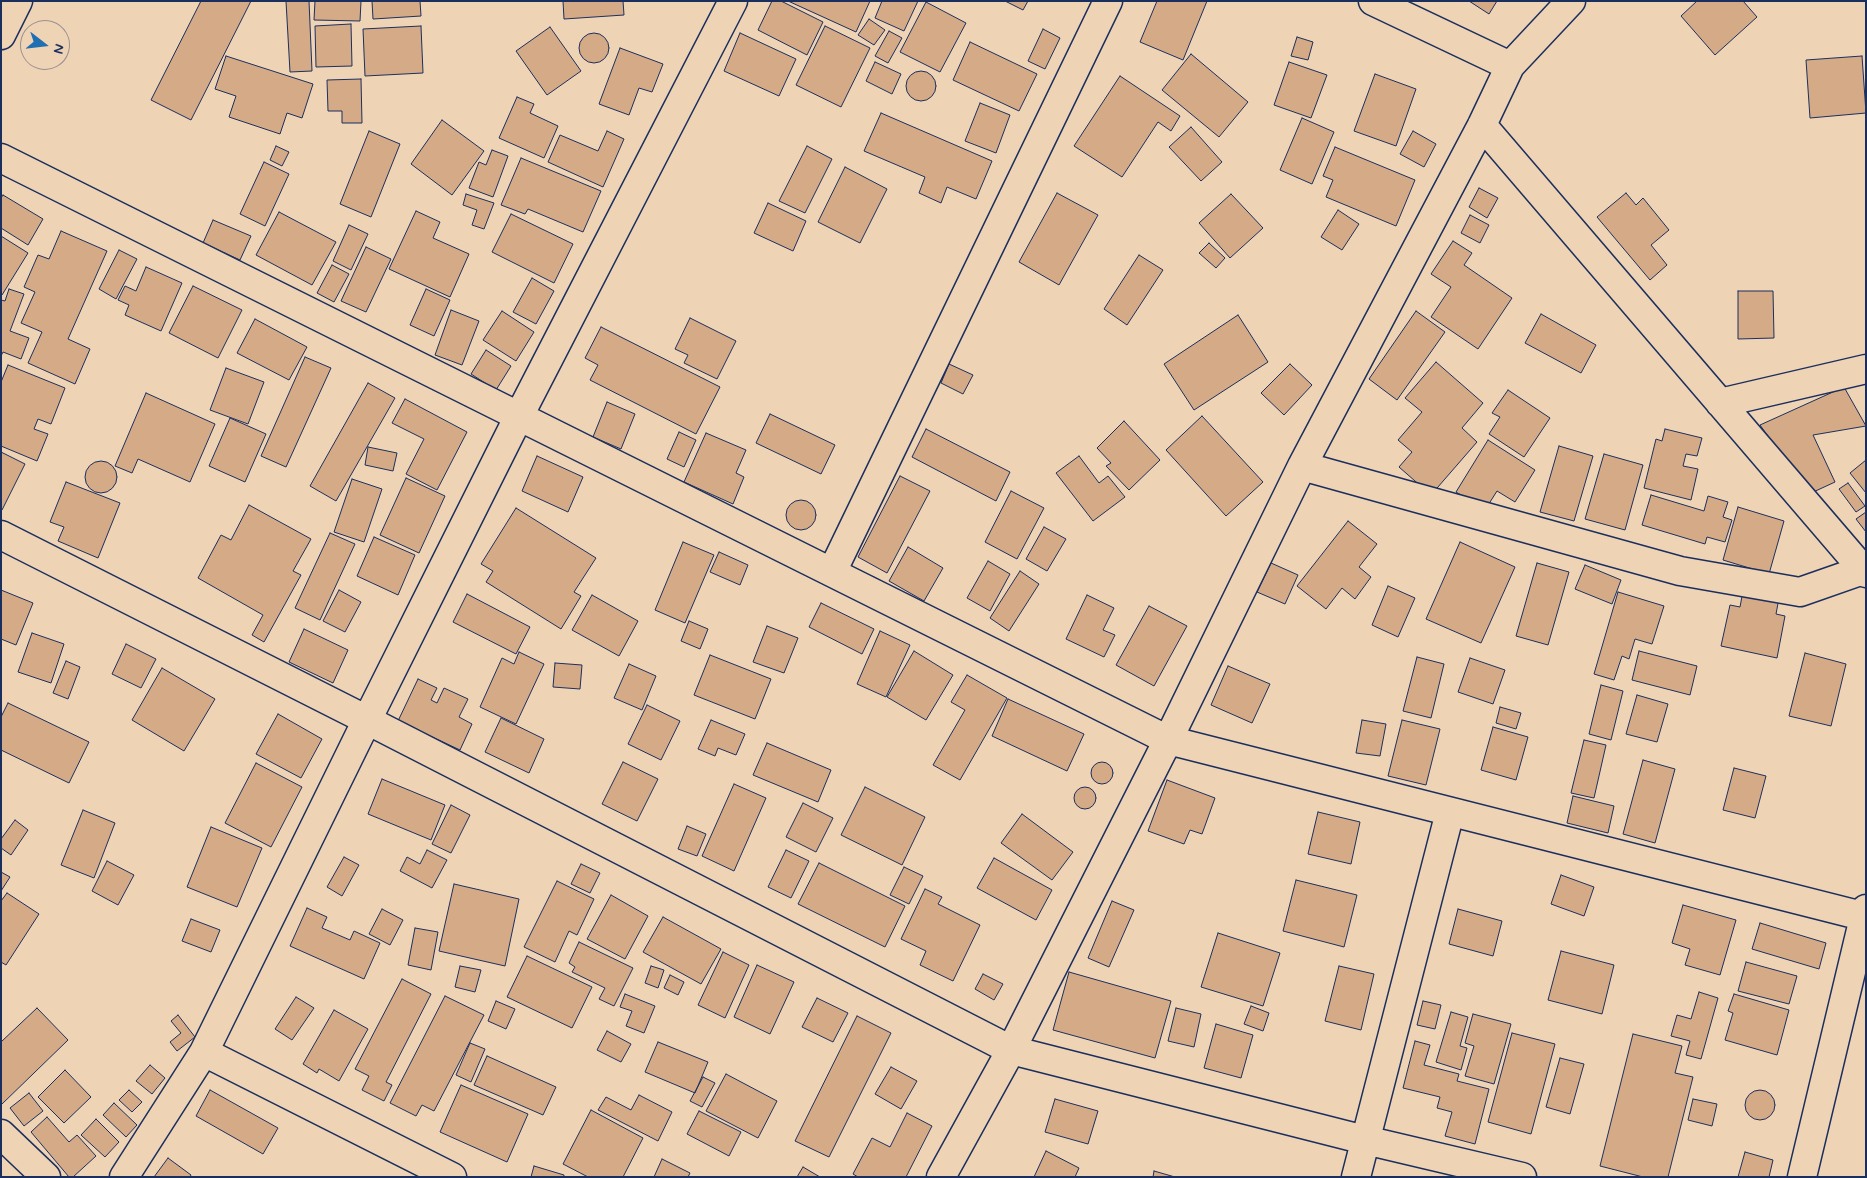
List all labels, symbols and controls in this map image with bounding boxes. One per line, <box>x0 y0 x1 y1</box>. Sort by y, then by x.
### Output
north arrow <box>20 20 70 70</box>
text: N <box>49 42 68 56</box>

